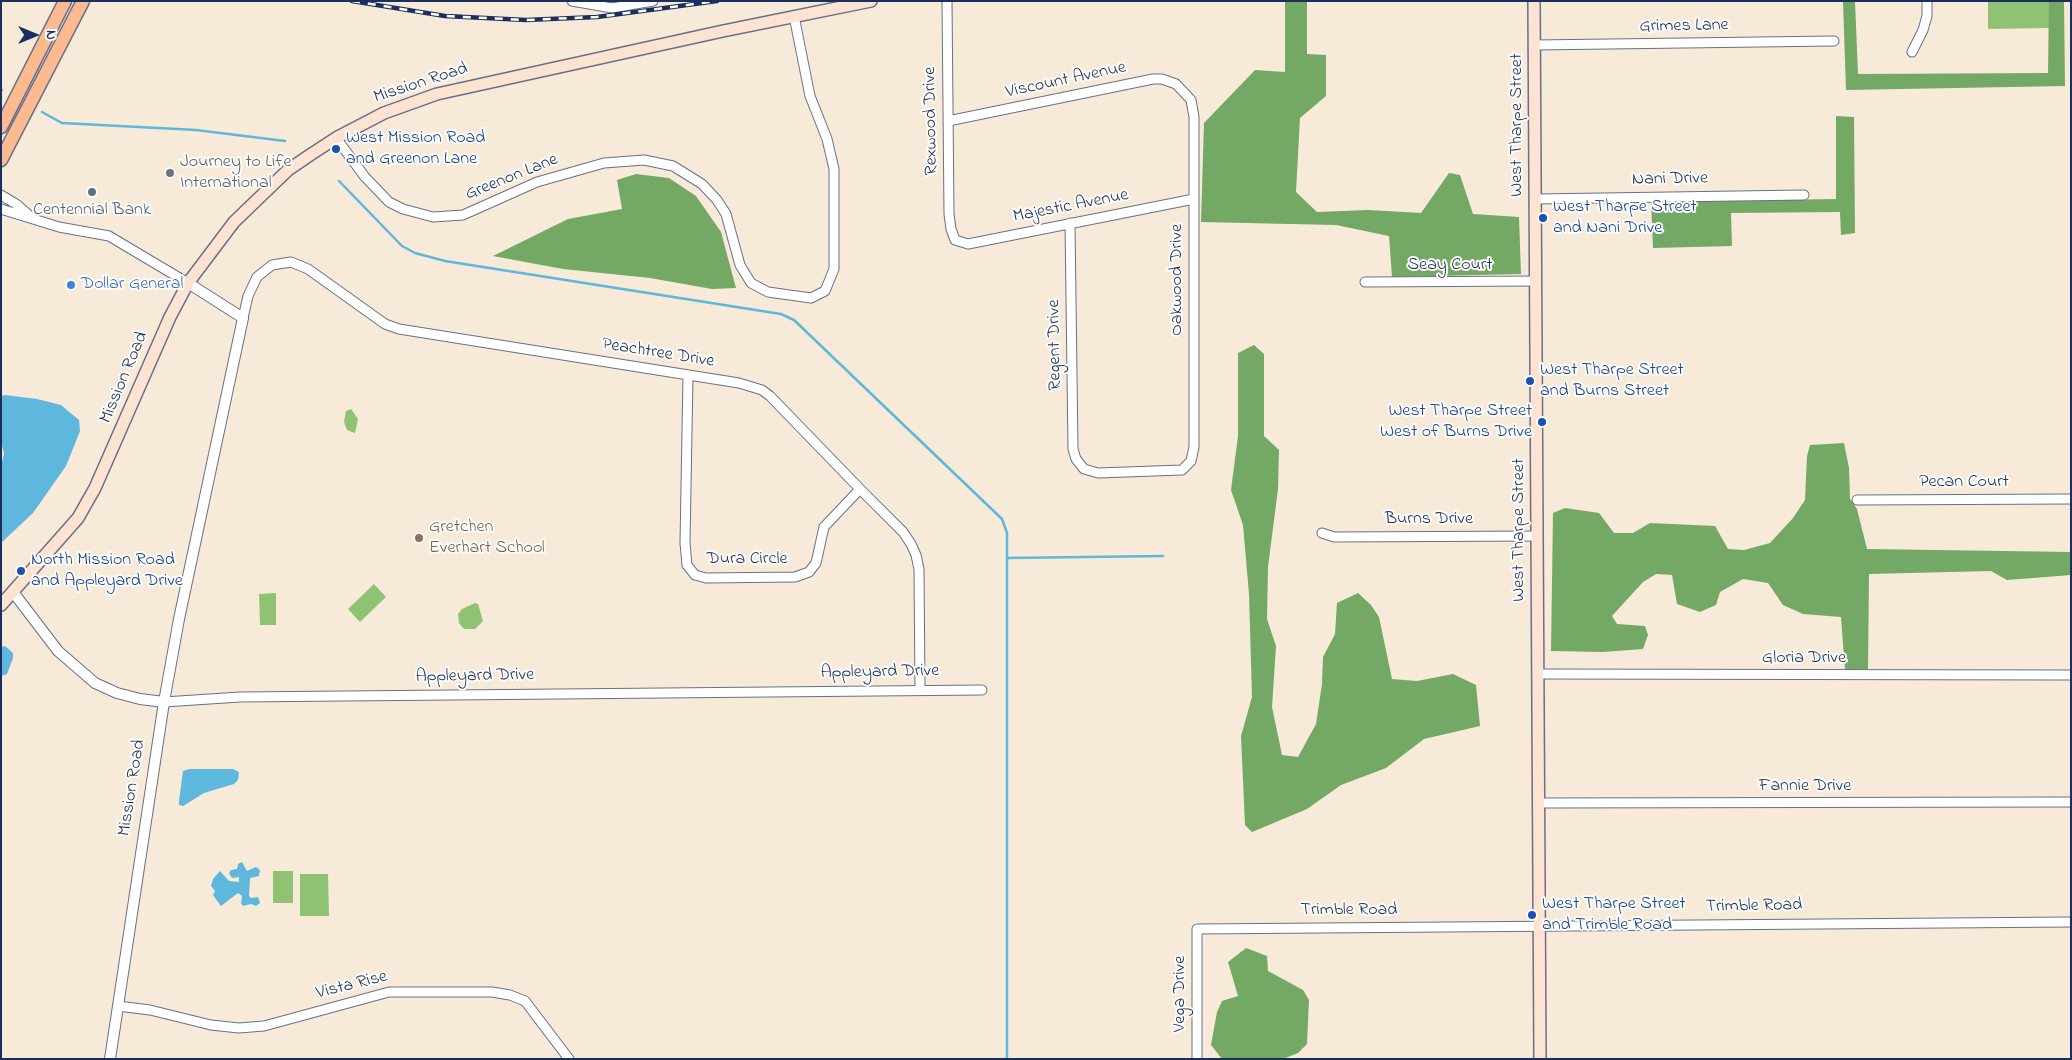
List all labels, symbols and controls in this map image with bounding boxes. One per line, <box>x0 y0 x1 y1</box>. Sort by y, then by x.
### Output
north arrow <box>10 10 60 60</box>
street label: Grimes Lane <box>1639 15 1729 39</box>
text: N <box>40 30 61 40</box>
street label: West Tharpe Street <box>1507 53 1529 197</box>
street label: Viscount Avenue <box>1004 58 1128 104</box>
street label: Mission Road <box>371 59 471 109</box>
street label: Rexwood Drive <box>920 67 944 175</box>
place label: West Mission Road and Greenon Lane <box>346 128 485 170</box>
marker: West Mission Road and Greenon Lane <box>330 143 342 155</box>
street label: Greenon Lane <box>463 150 561 206</box>
place label: Journey to Life International <box>180 152 292 194</box>
marker: Journey to Life International <box>164 167 176 179</box>
street label: Nani Drive <box>1632 169 1708 191</box>
street label: Majestic Avenue <box>1011 185 1131 229</box>
marker: Centennial Bank <box>86 186 98 198</box>
place label: West Tharpe Street and Nani Drive <box>1553 197 1697 240</box>
place label: Centennial Bank <box>33 200 151 222</box>
marker: West Tharpe Street and Nani Drive <box>1537 212 1549 224</box>
street label: Oakwood Drive <box>1167 224 1189 336</box>
street label: Seay Court <box>1408 255 1492 277</box>
place label: Dollar General <box>81 274 183 296</box>
marker: Dollar General <box>65 279 77 291</box>
street label: Regent Drive <box>1044 299 1068 391</box>
street label: Mission Road <box>96 329 154 427</box>
street label: Peachtree Drive <box>600 334 716 374</box>
place label: West Tharpe Street and Burns Street <box>1540 360 1684 402</box>
marker: West Tharpe Street and Burns Street <box>1524 375 1536 387</box>
place label: West Tharpe Street West of Burns Drive <box>1380 401 1532 444</box>
marker: West Tharpe Street West of Burns Drive <box>1536 416 1548 428</box>
street label: West Tharpe Street <box>1509 458 1531 602</box>
street label: Pecan Court <box>1919 472 2009 494</box>
street label: Burns Drive <box>1385 509 1473 531</box>
place label: Gretchen Everhart School <box>429 517 545 560</box>
marker: Gretchen Everhart School <box>413 532 425 544</box>
street label: Dura Circle <box>706 549 788 571</box>
place label: North Mission Road and Appleyard Drive <box>31 550 183 592</box>
marker: North Mission Road and Appleyard Drive <box>15 565 27 577</box>
street label: Gloria Drive <box>1762 648 1846 670</box>
street label: Appleyard Drive <box>820 661 940 685</box>
street label: Appleyard Drive <box>415 665 535 689</box>
street label: Mission Road <box>115 738 151 838</box>
street label: Fannie Drive <box>1759 776 1851 798</box>
place label: West Tharpe Street and Trimble Road <box>1542 894 1686 936</box>
street label: Trimble Road <box>1705 895 1803 919</box>
street label: Trimble Road <box>1301 900 1397 922</box>
marker: West Tharpe Street and Trimble Road <box>1526 909 1538 921</box>
street label: Vega Drive <box>1170 956 1192 1032</box>
street label: Vista Rise <box>314 967 390 1005</box>

